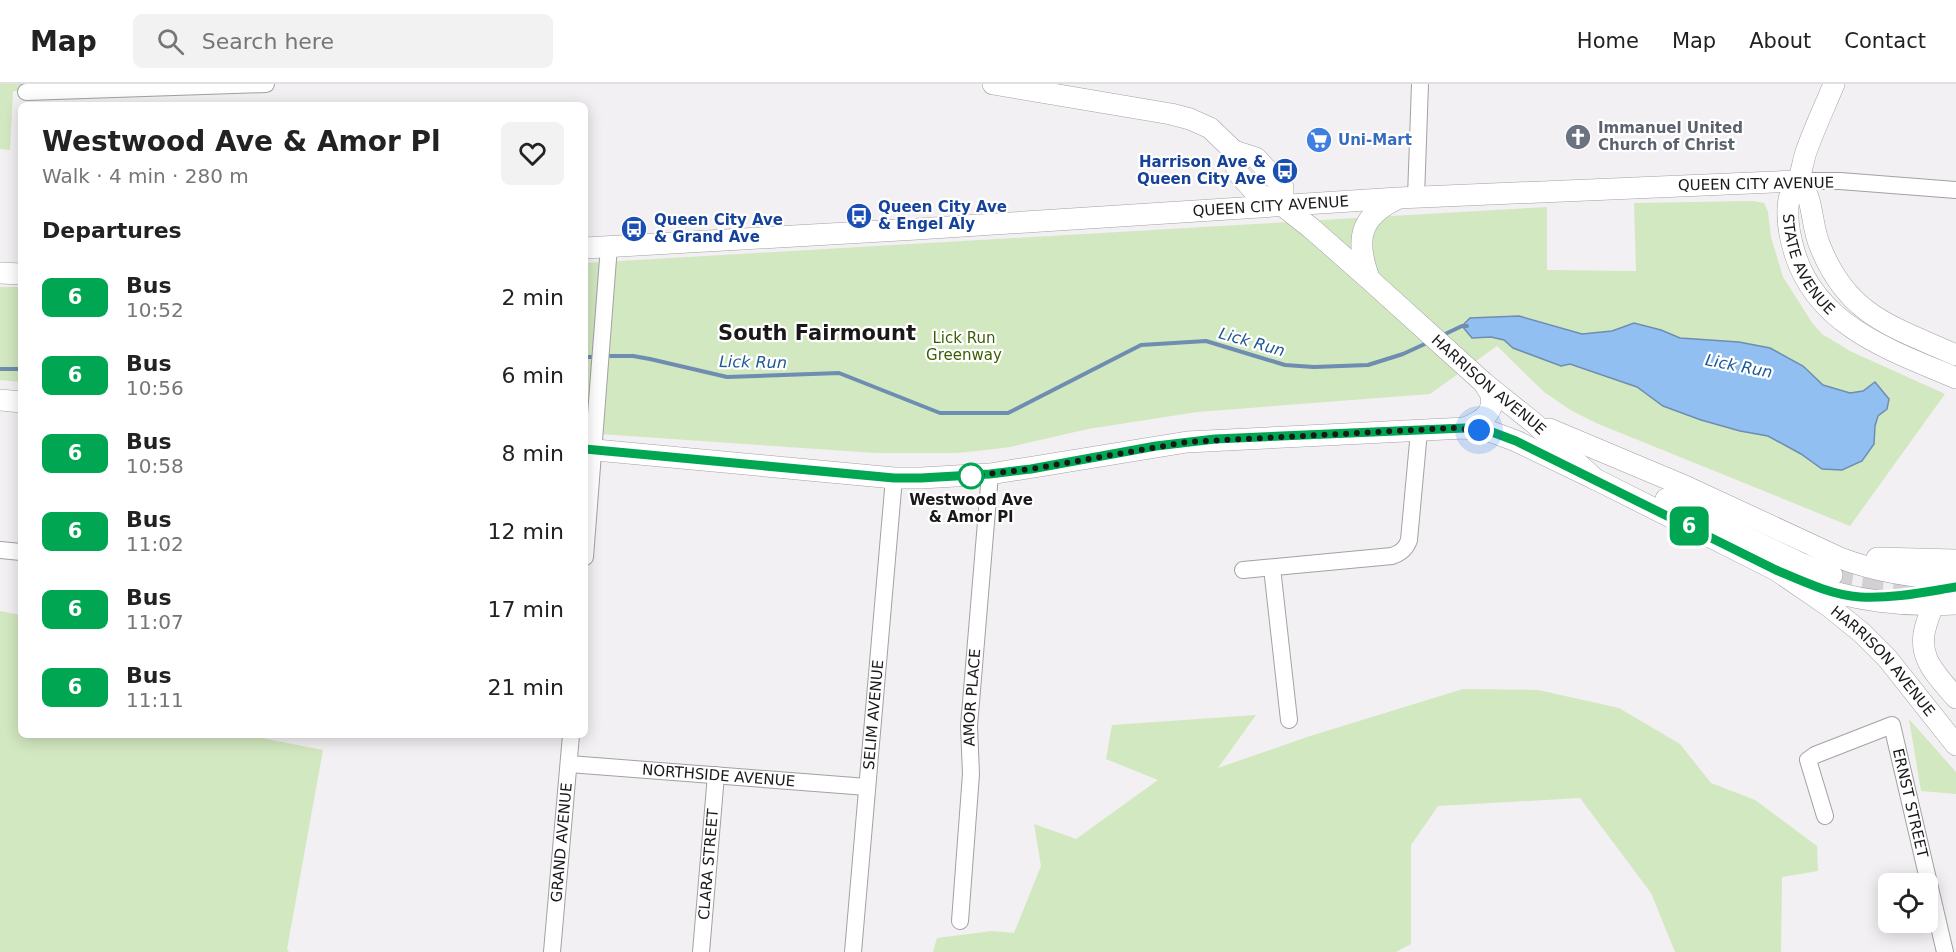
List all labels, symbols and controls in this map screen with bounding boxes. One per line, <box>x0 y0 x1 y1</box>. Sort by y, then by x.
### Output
search box <box>133 14 553 68</box>
text: Map <box>30 25 97 58</box>
icon: search <box>154 25 187 58</box>
text: Search here <box>202 29 334 54</box>
text: Home <box>1577 29 1639 53</box>
text: Map <box>1672 29 1716 53</box>
text: About <box>1749 29 1811 53</box>
text: Contact <box>1844 29 1926 53</box>
place label: Immanuel United Church of Christ <box>1598 119 1743 154</box>
button: heart <box>501 122 564 185</box>
church icon: Immanuel United Church of Christ <box>1563 122 1593 152</box>
text: Westwood Ave & Amor Pl <box>42 125 441 158</box>
supermarket icon: Uni-Mart <box>1304 125 1334 155</box>
place label: Uni-Mart <box>1338 131 1412 149</box>
place label: Harrison Ave & Queen City Ave <box>1137 153 1266 188</box>
bus stop icon: Harrison Ave & Queen City Ave <box>1270 156 1300 186</box>
text: Walk · 4 min · 280 m <box>42 164 249 188</box>
street label: QUEEN CITY AVENUE <box>1678 174 1834 194</box>
street label: QUEEN CITY AVENUE <box>1192 192 1349 220</box>
place label: Queen City Ave & Engel Aly <box>878 198 1007 233</box>
bus stop icon: Queen City Ave & Engel Aly <box>844 201 874 231</box>
place label: Queen City Ave & Grand Ave <box>654 211 783 246</box>
street label: STATE AVENUE <box>1779 213 1839 319</box>
bus stop icon: Queen City Ave & Grand Ave <box>619 214 649 244</box>
text: Departures <box>42 218 182 243</box>
text: Bus <box>126 273 172 298</box>
text: 6 <box>68 285 82 309</box>
text: 2 min <box>502 285 564 310</box>
text: 10:52 <box>126 298 184 322</box>
district label: South Fairmount <box>718 321 916 345</box>
water label: Lick Run <box>1217 324 1287 360</box>
park label: Lick Run Greenway <box>926 329 1002 364</box>
street label: HARRISON AVENUE <box>1428 331 1550 439</box>
water label: Lick Run <box>1704 350 1774 382</box>
text: Bus <box>126 351 172 376</box>
water label: Lick Run <box>719 352 787 372</box>
text: 6 <box>68 363 82 387</box>
text: 6 min <box>502 363 564 388</box>
text: 10:56 <box>126 376 184 400</box>
your location <box>1464 415 1494 445</box>
text: Bus <box>126 429 172 454</box>
text: 6 <box>68 441 82 465</box>
text: 8 min <box>502 441 564 466</box>
text: 10:58 <box>126 454 184 478</box>
marker: Westwood Ave & Amor Pl <box>958 463 984 489</box>
place label: Westwood Ave & Amor Pl <box>909 491 1033 526</box>
line badge: 6 <box>1670 506 1708 546</box>
text: Bus <box>126 507 172 532</box>
text: 6 <box>1682 514 1696 538</box>
text: 6 <box>68 519 82 543</box>
text: 12 min <box>488 519 564 544</box>
text: 11:02 <box>126 532 184 556</box>
text: Bus <box>126 585 172 610</box>
text: 6 <box>68 597 82 621</box>
text: 17 min <box>488 597 564 622</box>
street label: HARRISON AVENUE <box>1827 602 1939 720</box>
text: 11:07 <box>126 610 184 634</box>
street label: AMOR PLACE <box>960 648 984 747</box>
street label: SELIM AVENUE <box>860 659 887 771</box>
text: Bus <box>126 663 172 688</box>
text: 6 <box>68 675 82 699</box>
text: 21 min <box>488 675 564 700</box>
text: 11:11 <box>126 688 184 712</box>
street label: ERNST STREET <box>1889 747 1932 860</box>
street label: NORTHSIDE AVENUE <box>641 761 796 790</box>
street label: GRAND AVENUE <box>547 782 576 903</box>
street label: CLARA STREET <box>695 807 722 921</box>
map controls <box>1878 873 1938 933</box>
button: locate <box>1878 873 1938 933</box>

